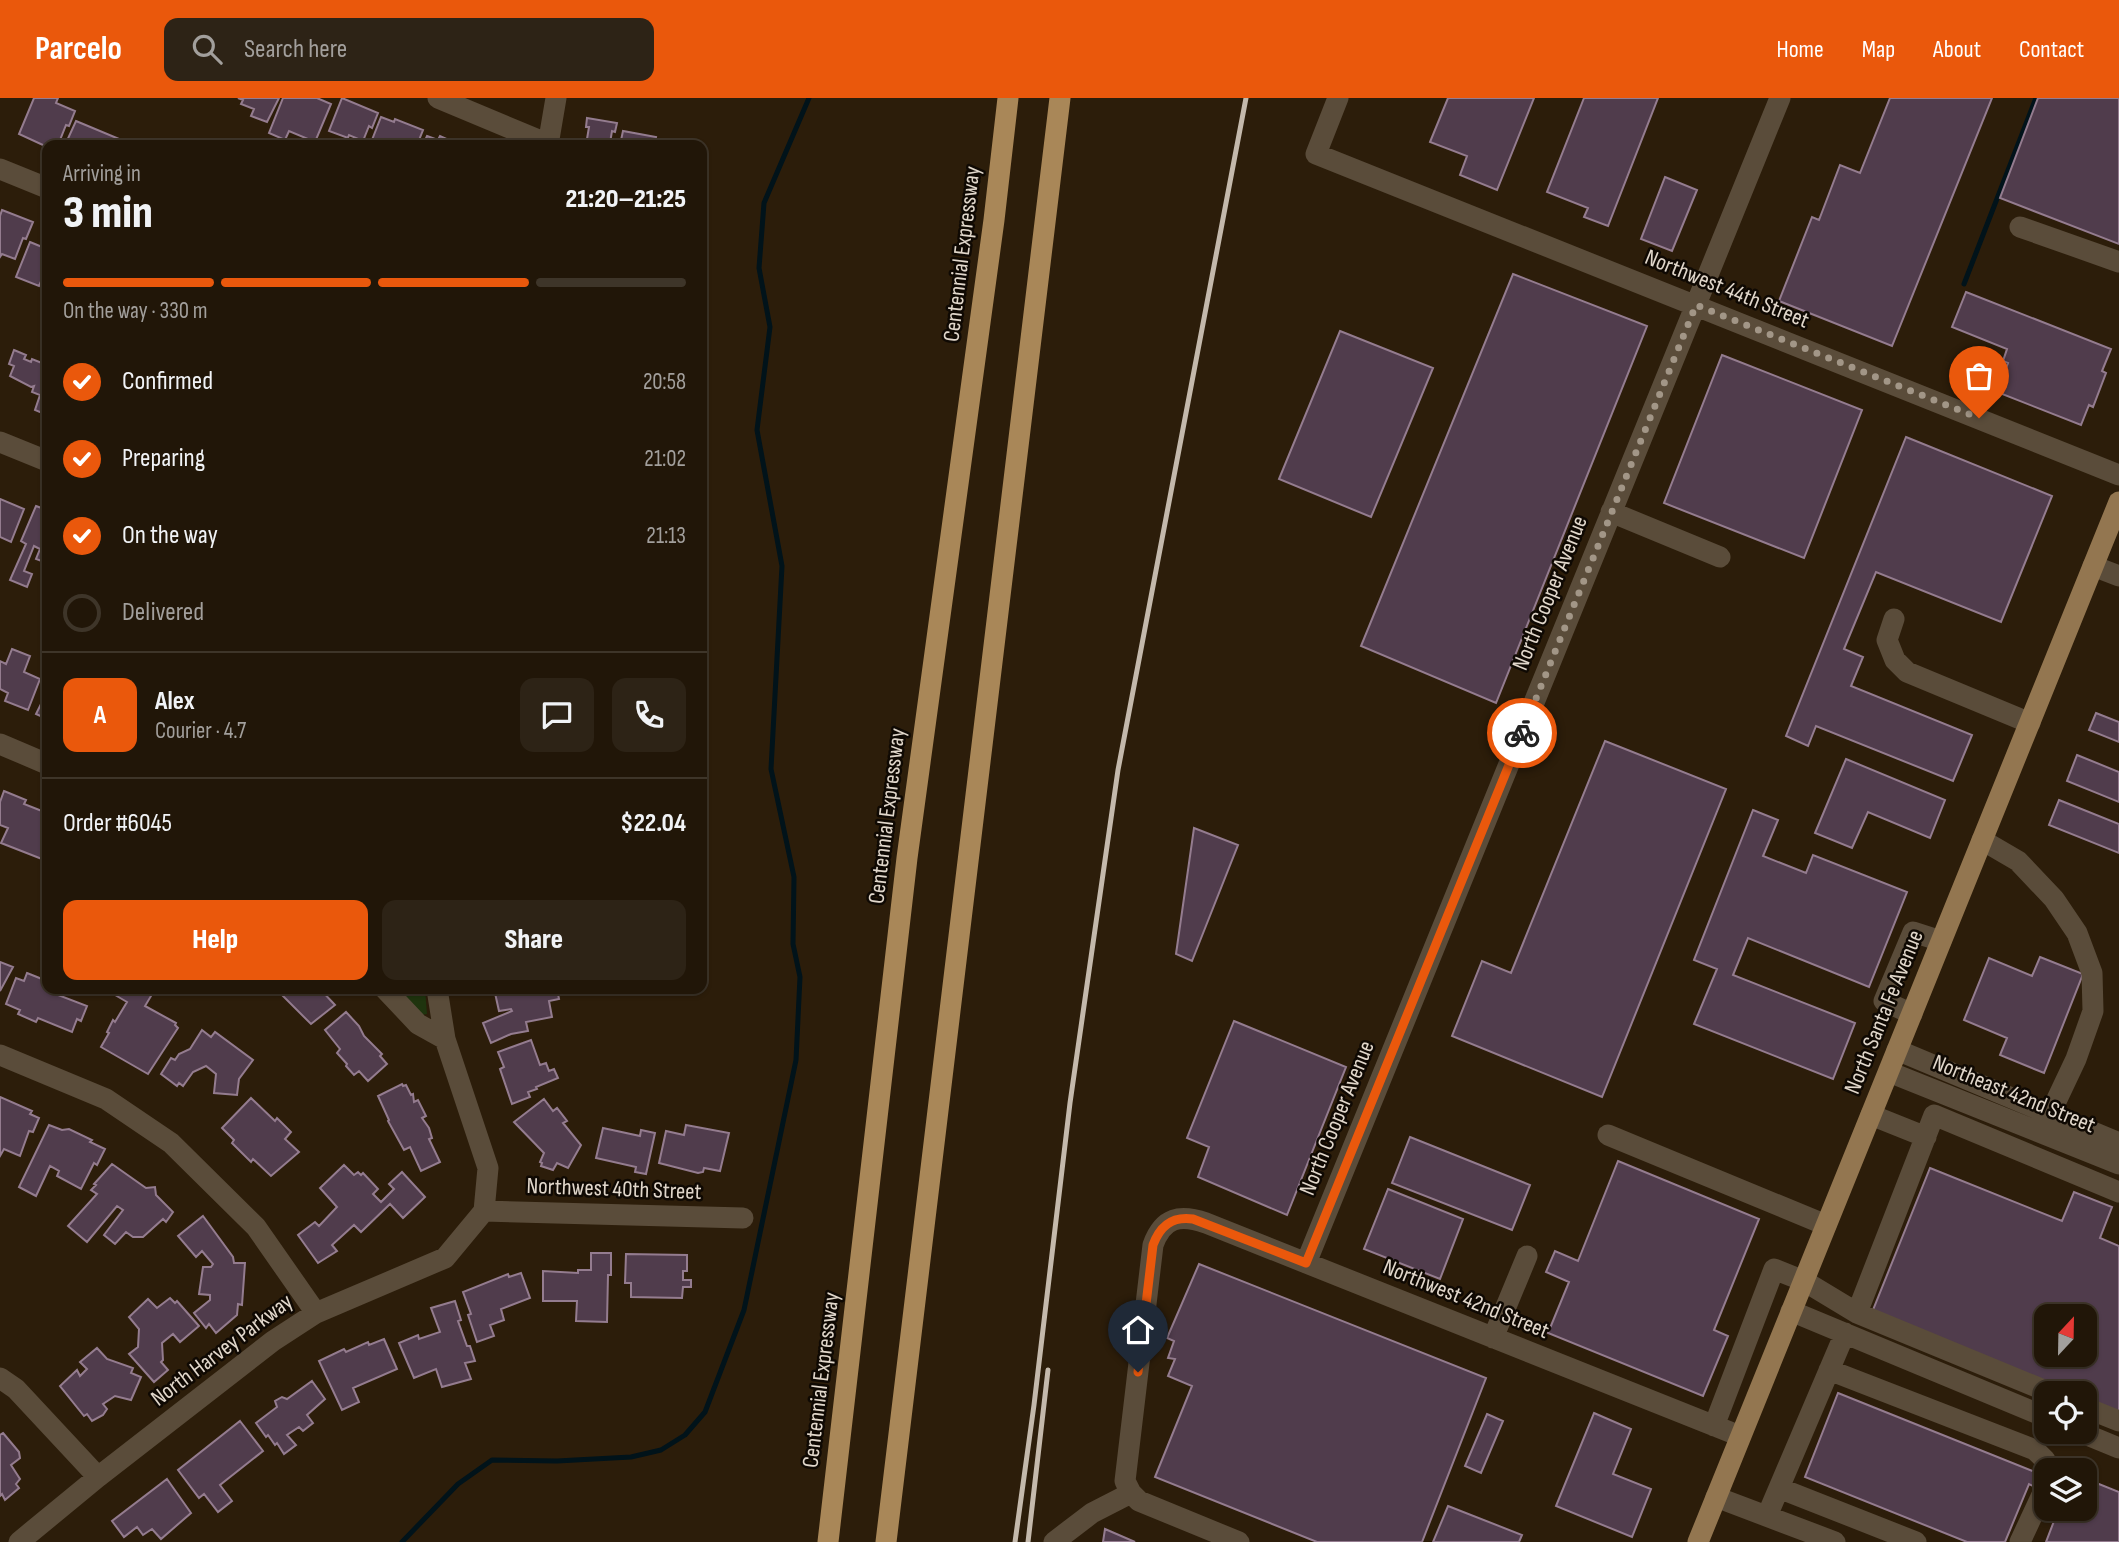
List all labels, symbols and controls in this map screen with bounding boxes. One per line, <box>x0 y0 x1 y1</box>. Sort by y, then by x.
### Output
search box <box>164 18 654 81</box>
text: Parcelo <box>35 29 122 69</box>
icon: search <box>188 30 226 68</box>
text: Search here <box>244 34 347 65</box>
text: Home <box>1776 35 1824 64</box>
text: Map <box>1862 35 1895 64</box>
text: About <box>1933 35 1981 64</box>
text: Contact <box>2019 35 2084 64</box>
text: Arriving in <box>63 160 141 188</box>
street label: Centennial Expressway <box>937 165 987 343</box>
text: 21:20–21:25 <box>566 184 686 215</box>
text: 3 min <box>63 186 153 241</box>
street label: Northwest 44th Street <box>1641 243 1813 335</box>
text: On the way · 330 m <box>63 297 208 325</box>
pin <box>1949 346 2009 418</box>
icon: bag <box>1960 357 1998 395</box>
icon: check <box>63 363 101 401</box>
text: Confirmed <box>122 366 213 397</box>
text: 20:58 <box>643 368 686 396</box>
icon: check <box>63 440 101 478</box>
text: Preparing <box>122 443 205 474</box>
text: 21:02 <box>644 445 686 473</box>
street label: North Cooper Avenue <box>1506 512 1594 674</box>
icon: check <box>63 517 101 555</box>
text: On the way <box>122 520 218 551</box>
text: 21:13 <box>646 522 686 550</box>
text: Delivered <box>122 597 204 628</box>
button: chat <box>520 678 594 752</box>
button: phone <box>612 678 686 752</box>
text: Alex <box>155 686 195 717</box>
courier <box>1487 698 1557 768</box>
text: A <box>94 700 106 731</box>
icon: bike <box>1503 714 1541 752</box>
text: Courier · 4.7 <box>155 717 246 745</box>
street label: Centennial Expressway <box>862 727 912 905</box>
text: Order #6045 <box>63 808 172 839</box>
text: $22.04 <box>620 808 686 839</box>
button: Help <box>63 900 368 980</box>
button: Share <box>382 900 686 980</box>
street label: North Santa Fe Avenue <box>1838 926 1930 1098</box>
street label: North Cooper Avenue <box>1293 1037 1381 1199</box>
street label: Northeast 42nd Street <box>1929 1049 2099 1139</box>
street label: Northwest 40th Street <box>526 1172 702 1206</box>
street label: Northwest 42nd Street <box>1379 1253 1553 1345</box>
street label: North Harvey Parkway <box>146 1288 298 1412</box>
street label: Centennial Expressway <box>796 1291 846 1469</box>
pin <box>1108 1300 1168 1372</box>
north arrow <box>2034 1304 2096 1367</box>
map controls <box>2034 1304 2097 1521</box>
icon: home <box>1119 1311 1157 1349</box>
button: locate <box>2034 1381 2097 1444</box>
button: layers <box>2034 1458 2097 1521</box>

